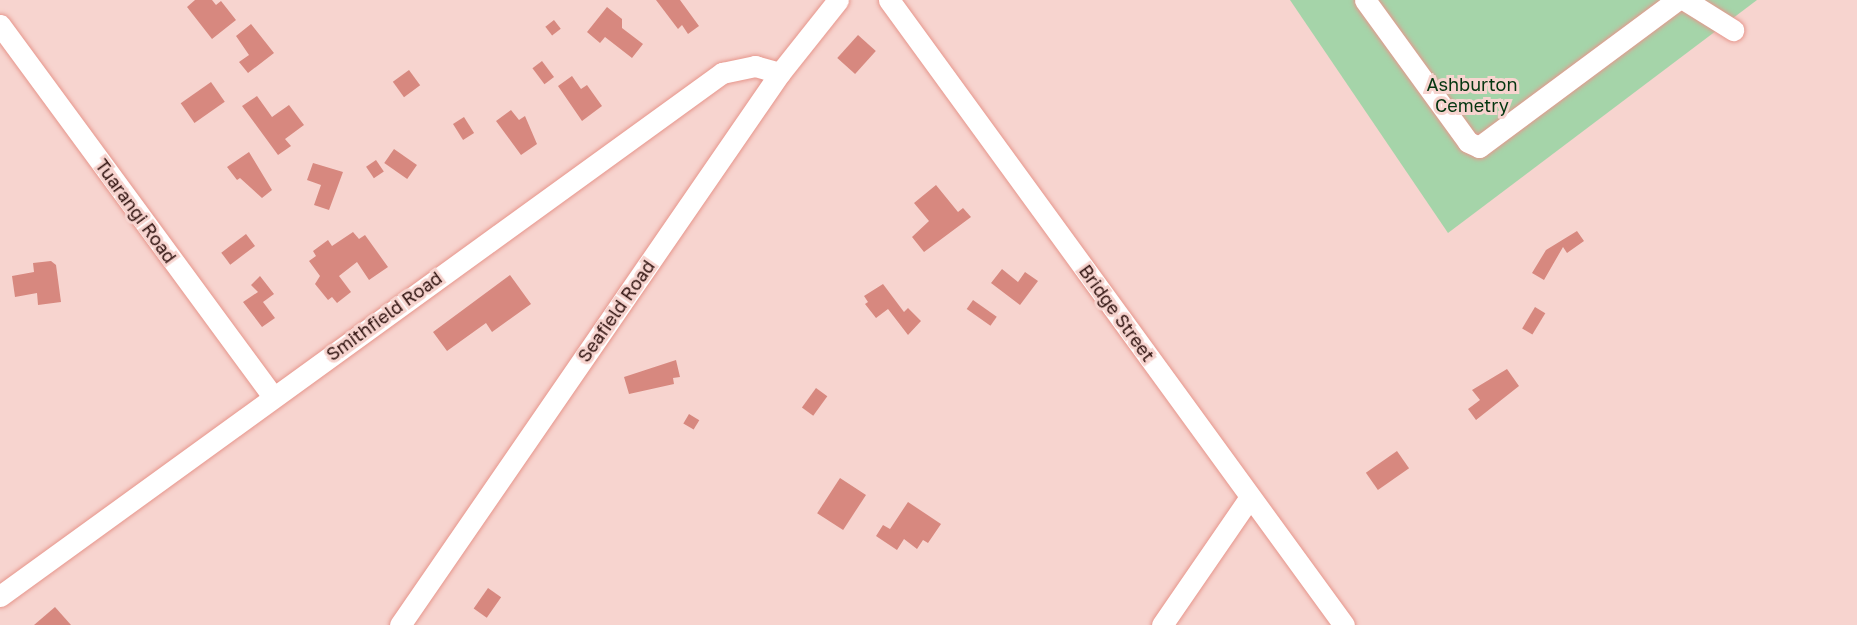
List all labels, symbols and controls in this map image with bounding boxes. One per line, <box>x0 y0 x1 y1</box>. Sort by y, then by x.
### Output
park label: Ashburton Cemetry <box>1427 74 1517 116</box>
street label: Tuarangi Road <box>91 155 181 267</box>
street label: Seafield Road <box>573 256 659 366</box>
street label: Bridge Street <box>1075 260 1159 366</box>
street label: Smithfield Road <box>322 267 446 365</box>

